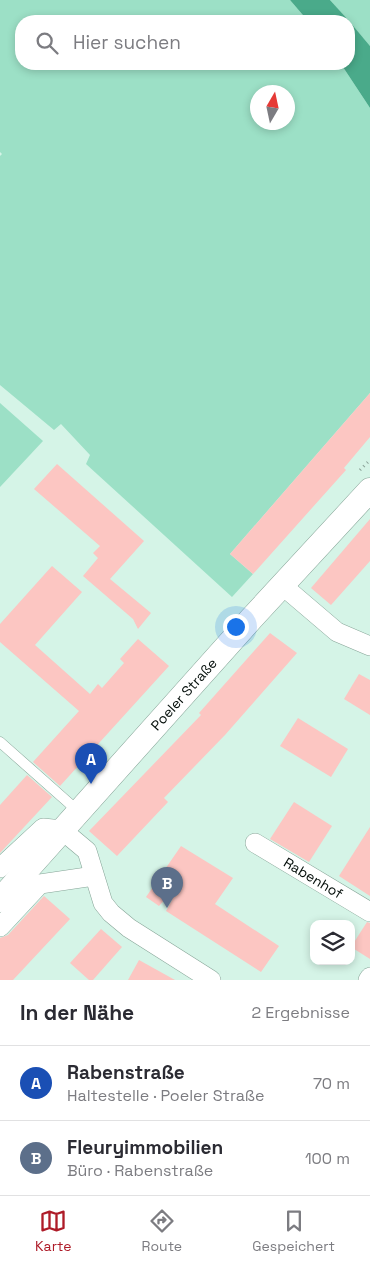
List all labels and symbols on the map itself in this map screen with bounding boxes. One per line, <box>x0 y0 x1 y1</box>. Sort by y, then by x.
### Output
north arrow <box>250 85 295 130</box>
your location <box>223 614 249 640</box>
street label: Poeler Straße <box>147 654 221 734</box>
pin: A <box>75 743 107 784</box>
street label: Rabenhof <box>280 853 346 903</box>
pin: B <box>151 867 183 908</box>

